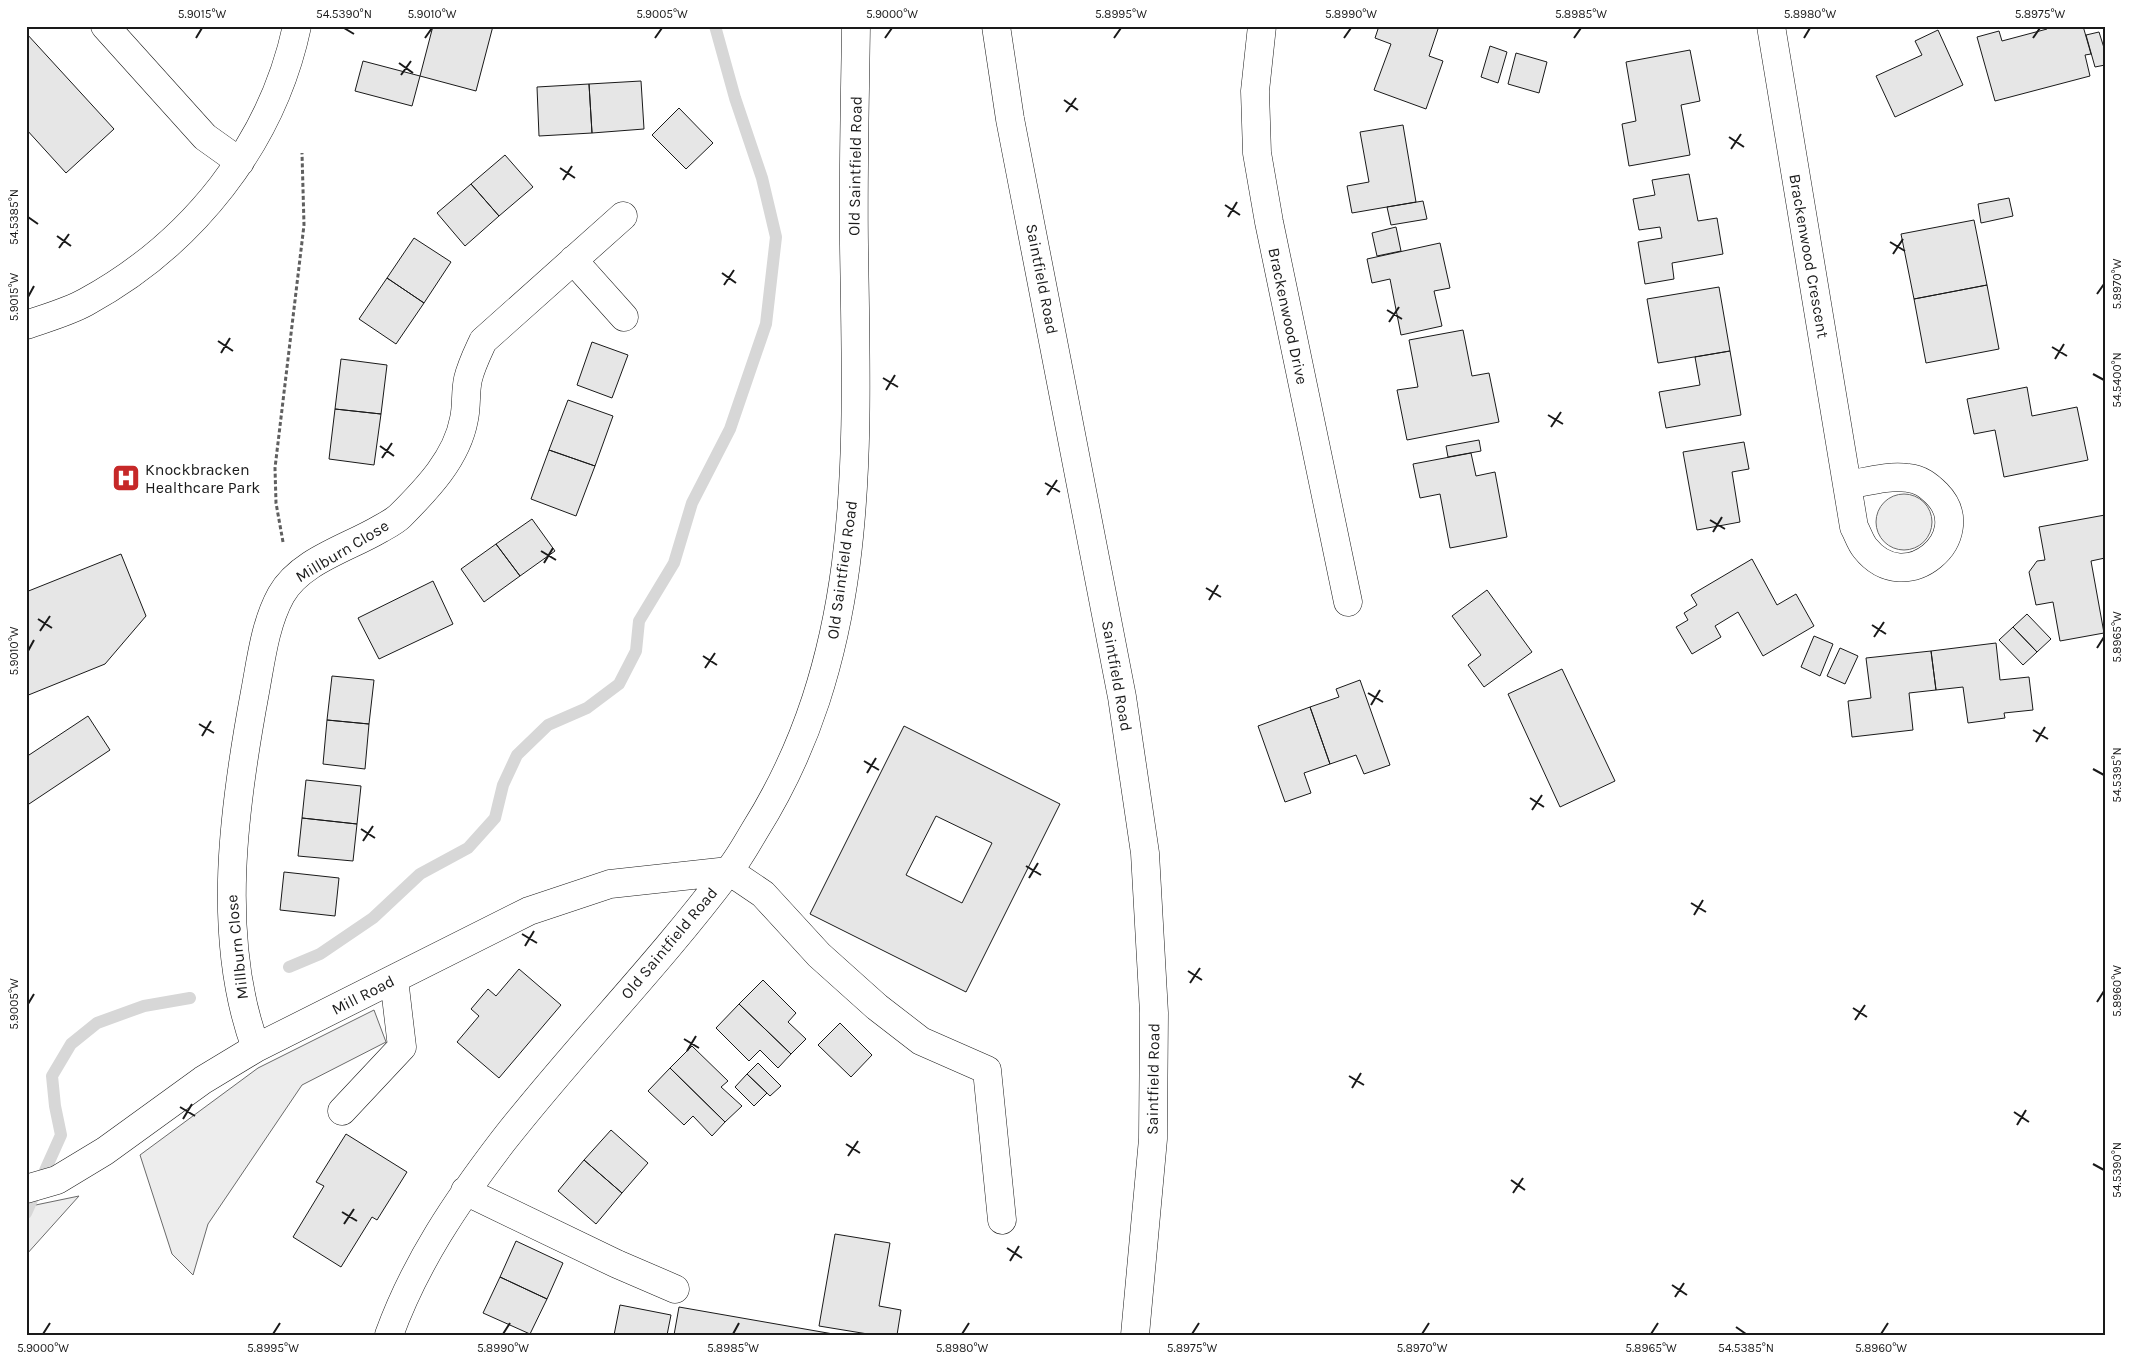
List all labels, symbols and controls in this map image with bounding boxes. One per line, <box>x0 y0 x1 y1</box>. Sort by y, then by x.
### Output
text: 5.9015°W <box>178 7 227 21</box>
text: 54.5390°N <box>316 7 372 21</box>
text: 5.9010°W <box>408 7 457 21</box>
text: 5.9005°W <box>636 7 688 21</box>
text: 5.9000°W <box>866 7 918 21</box>
text: 5.8995°W <box>1095 7 1147 21</box>
text: 5.8990°W <box>1325 7 1377 21</box>
text: 5.8985°W <box>1555 7 1607 21</box>
text: 5.8980°W <box>1784 7 1837 21</box>
text: 5.8975°W <box>2015 7 2066 21</box>
street label: Old Saintfield Road <box>844 96 866 236</box>
street label: Brackenwood Crescent <box>1785 172 1833 340</box>
text: 54.5385°N <box>7 189 21 245</box>
street label: Saintfield Road <box>1022 222 1062 336</box>
street label: Brackenwood Drive <box>1264 246 1312 386</box>
text: 5.8970°W <box>2110 258 2124 309</box>
text: 5.9015°W <box>7 272 21 321</box>
text: 54.5400°N <box>2110 352 2124 408</box>
place label: Knockbracken Healthcare Park <box>145 460 260 497</box>
hospital icon: Knockbracken Healthcare Park <box>111 463 141 493</box>
street label: Old Saintfield Road <box>823 499 861 641</box>
street label: Millburn Close <box>292 516 392 586</box>
text: 5.8965°W <box>2110 611 2124 663</box>
street label: Saintfield Road <box>1098 619 1136 733</box>
text: 5.9010°W <box>7 626 21 675</box>
text: 54.5395°N <box>2110 747 2124 803</box>
street label: Old Saintfield Road <box>617 883 721 1003</box>
street label: Millburn Close <box>222 894 252 1000</box>
text: 5.8960°W <box>2110 965 2124 1017</box>
street label: Mill Road <box>328 971 398 1019</box>
text: 5.9005°W <box>7 978 21 1030</box>
street label: Saintfield Road <box>1143 1023 1163 1135</box>
text: 54.5390°N <box>2110 1142 2124 1198</box>
text: 5.9000°W <box>17 1341 69 1355</box>
text: 5.8995°W <box>247 1341 299 1355</box>
text: 5.8990°W <box>477 1341 529 1355</box>
text: 5.8985°W <box>707 1341 759 1355</box>
text: 5.8980°W <box>936 1341 989 1355</box>
text: 5.8975°W <box>1167 1341 1218 1355</box>
text: 5.8970°W <box>1397 1341 1448 1355</box>
text: 5.8965°W <box>1625 1341 1677 1355</box>
text: 54.5385°N <box>1718 1341 1774 1355</box>
text: 5.8960°W <box>1855 1341 1907 1355</box>

